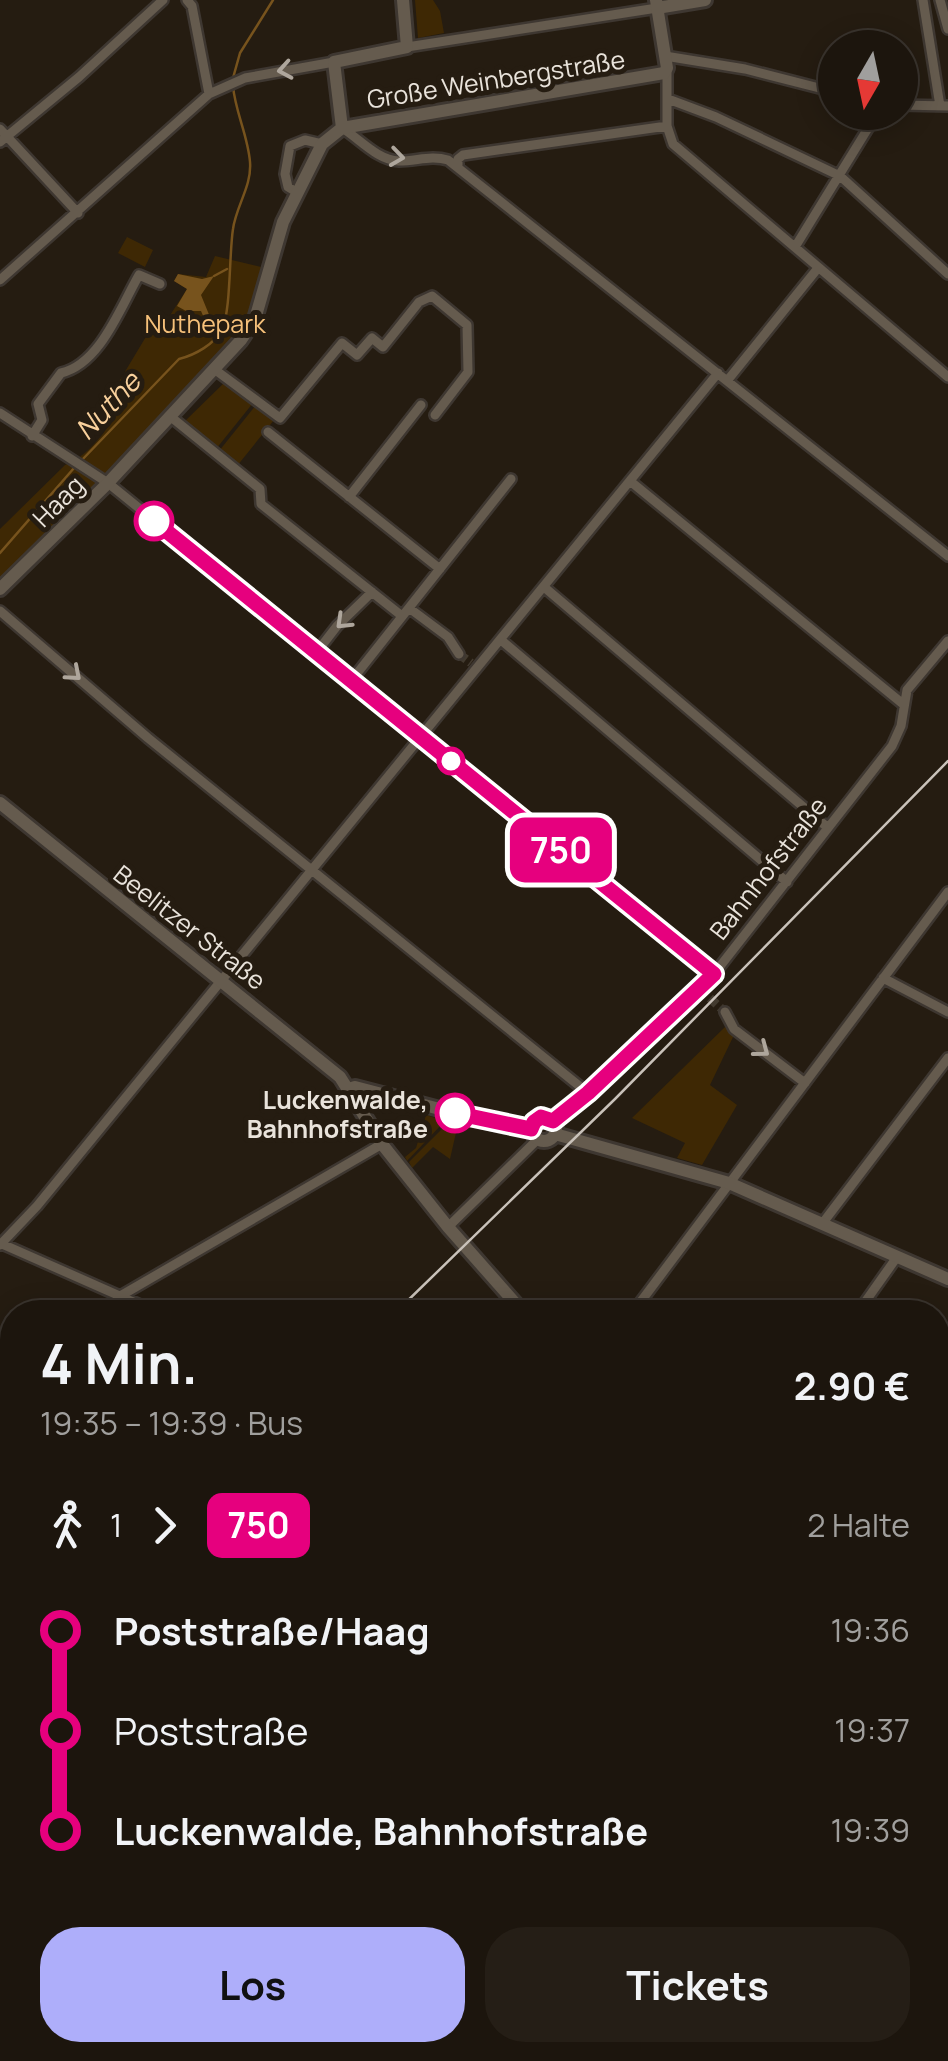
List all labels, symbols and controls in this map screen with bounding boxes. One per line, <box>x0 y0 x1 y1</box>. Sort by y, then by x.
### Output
north arrow <box>818 30 918 130</box>
map controls <box>818 30 918 130</box>
street label: Große Weinbergstraße <box>364 41 628 117</box>
one-way arrow <box>277 59 294 80</box>
one-way arrow <box>389 146 405 167</box>
park label: Nuthepark <box>144 306 266 341</box>
water label: Nuthe <box>66 362 149 447</box>
street label: Haag <box>25 468 91 534</box>
unlabelled marker <box>135 502 173 540</box>
one-way arrow <box>337 610 355 628</box>
one-way arrow <box>62 663 81 681</box>
unlabelled marker <box>438 748 464 774</box>
street label: Bahnhofstraße <box>701 789 835 947</box>
line badge: 750 <box>504 818 618 882</box>
text: 750 <box>530 826 592 874</box>
street label: Beelitzer Straße <box>107 856 273 998</box>
one-way arrow <box>751 1039 769 1056</box>
place label: Luckenwalde, Bahnhofstraße <box>247 1082 428 1146</box>
marker: Luckenwalde, Bahnhofstraße <box>436 1094 474 1132</box>
text: 4 Min. <box>40 1325 198 1401</box>
text: 2.90 € <box>794 1359 910 1411</box>
text: 19:35 – 19:39 · Bus <box>40 1401 303 1445</box>
icon: walk <box>40 1498 95 1553</box>
icon: forward <box>137 1498 192 1553</box>
text: 750 <box>227 1501 290 1549</box>
text: 1 <box>110 1503 122 1547</box>
text: 2 Halte <box>807 1503 910 1547</box>
text: Poststraße/Haag <box>114 1604 430 1656</box>
text: 19:36 <box>831 1608 910 1652</box>
text: Poststraße <box>114 1704 308 1756</box>
text: 19:37 <box>834 1708 910 1752</box>
text: Luckenwalde, Bahnhofstraße <box>114 1804 648 1856</box>
text: 19:39 <box>831 1808 910 1852</box>
button: Los <box>40 1927 465 2042</box>
button: Tickets <box>485 1927 910 2042</box>

